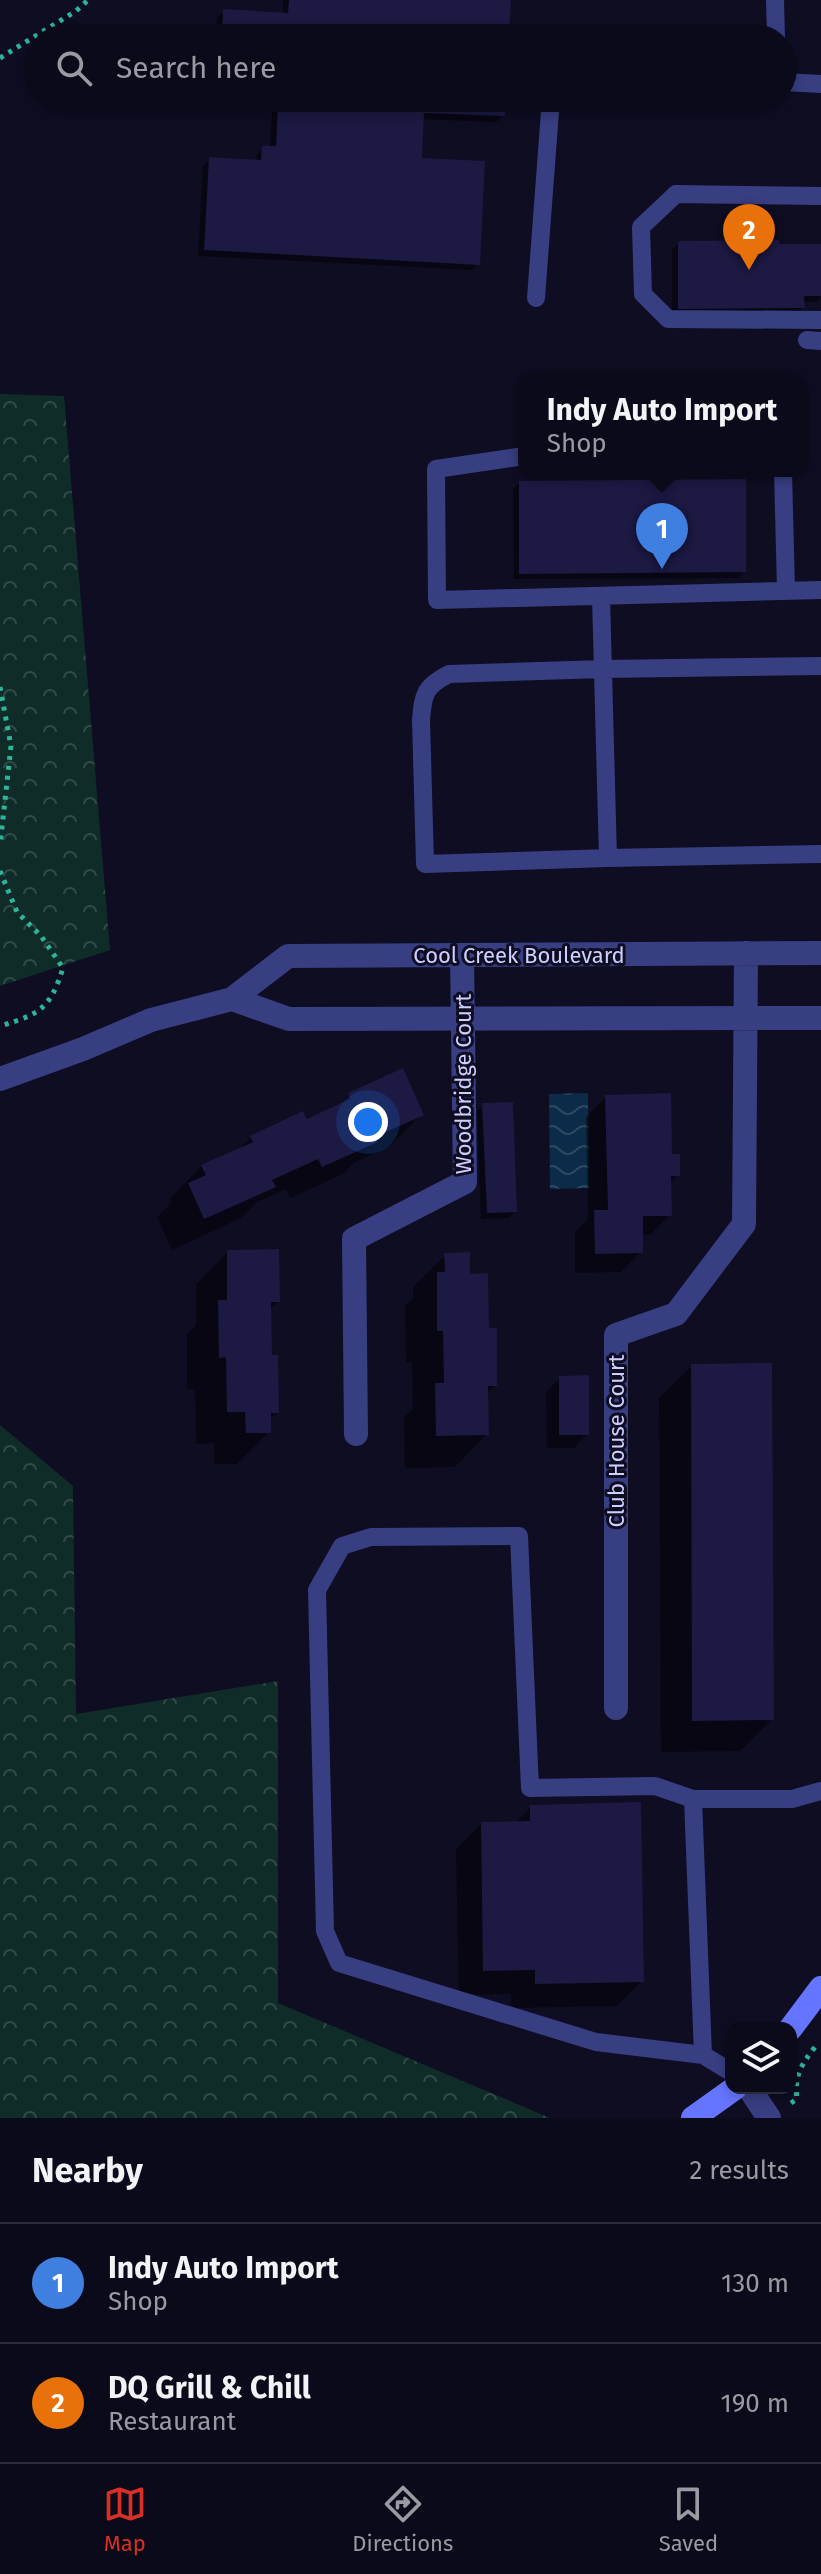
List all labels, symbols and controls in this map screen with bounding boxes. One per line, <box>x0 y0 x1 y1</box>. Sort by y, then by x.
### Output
search box <box>24 24 797 112</box>
icon: search <box>52 46 96 90</box>
text: Search here <box>116 50 276 86</box>
pin: 2 <box>723 204 775 270</box>
popup <box>518 373 806 477</box>
text: Indy Auto Import <box>547 392 777 428</box>
text: Shop <box>547 428 607 459</box>
pin: 1 <box>636 503 688 569</box>
street label: Cool Creek Boulevard <box>413 942 625 969</box>
street label: Woodbridge Court <box>450 994 477 1174</box>
your location <box>348 1102 388 1142</box>
street label: Club House Court <box>603 1354 630 1527</box>
map controls <box>725 2022 797 2094</box>
button: layers <box>725 2022 797 2094</box>
text: Nearby <box>32 2150 143 2191</box>
text: 2 results <box>689 2155 789 2186</box>
text: Indy Auto Import <box>108 2250 338 2286</box>
text: 1 <box>52 2268 64 2299</box>
text: 130 m <box>721 2268 789 2299</box>
text: Shop <box>108 2286 168 2317</box>
text: DQ Grill & Chill <box>108 2370 311 2406</box>
text: 2 <box>51 2388 65 2419</box>
text: 190 m <box>720 2388 789 2419</box>
text: Restaurant <box>108 2406 236 2437</box>
tab: Map <box>103 2482 147 2557</box>
tab: Directions <box>352 2482 453 2557</box>
tab: Saved <box>659 2482 718 2557</box>

